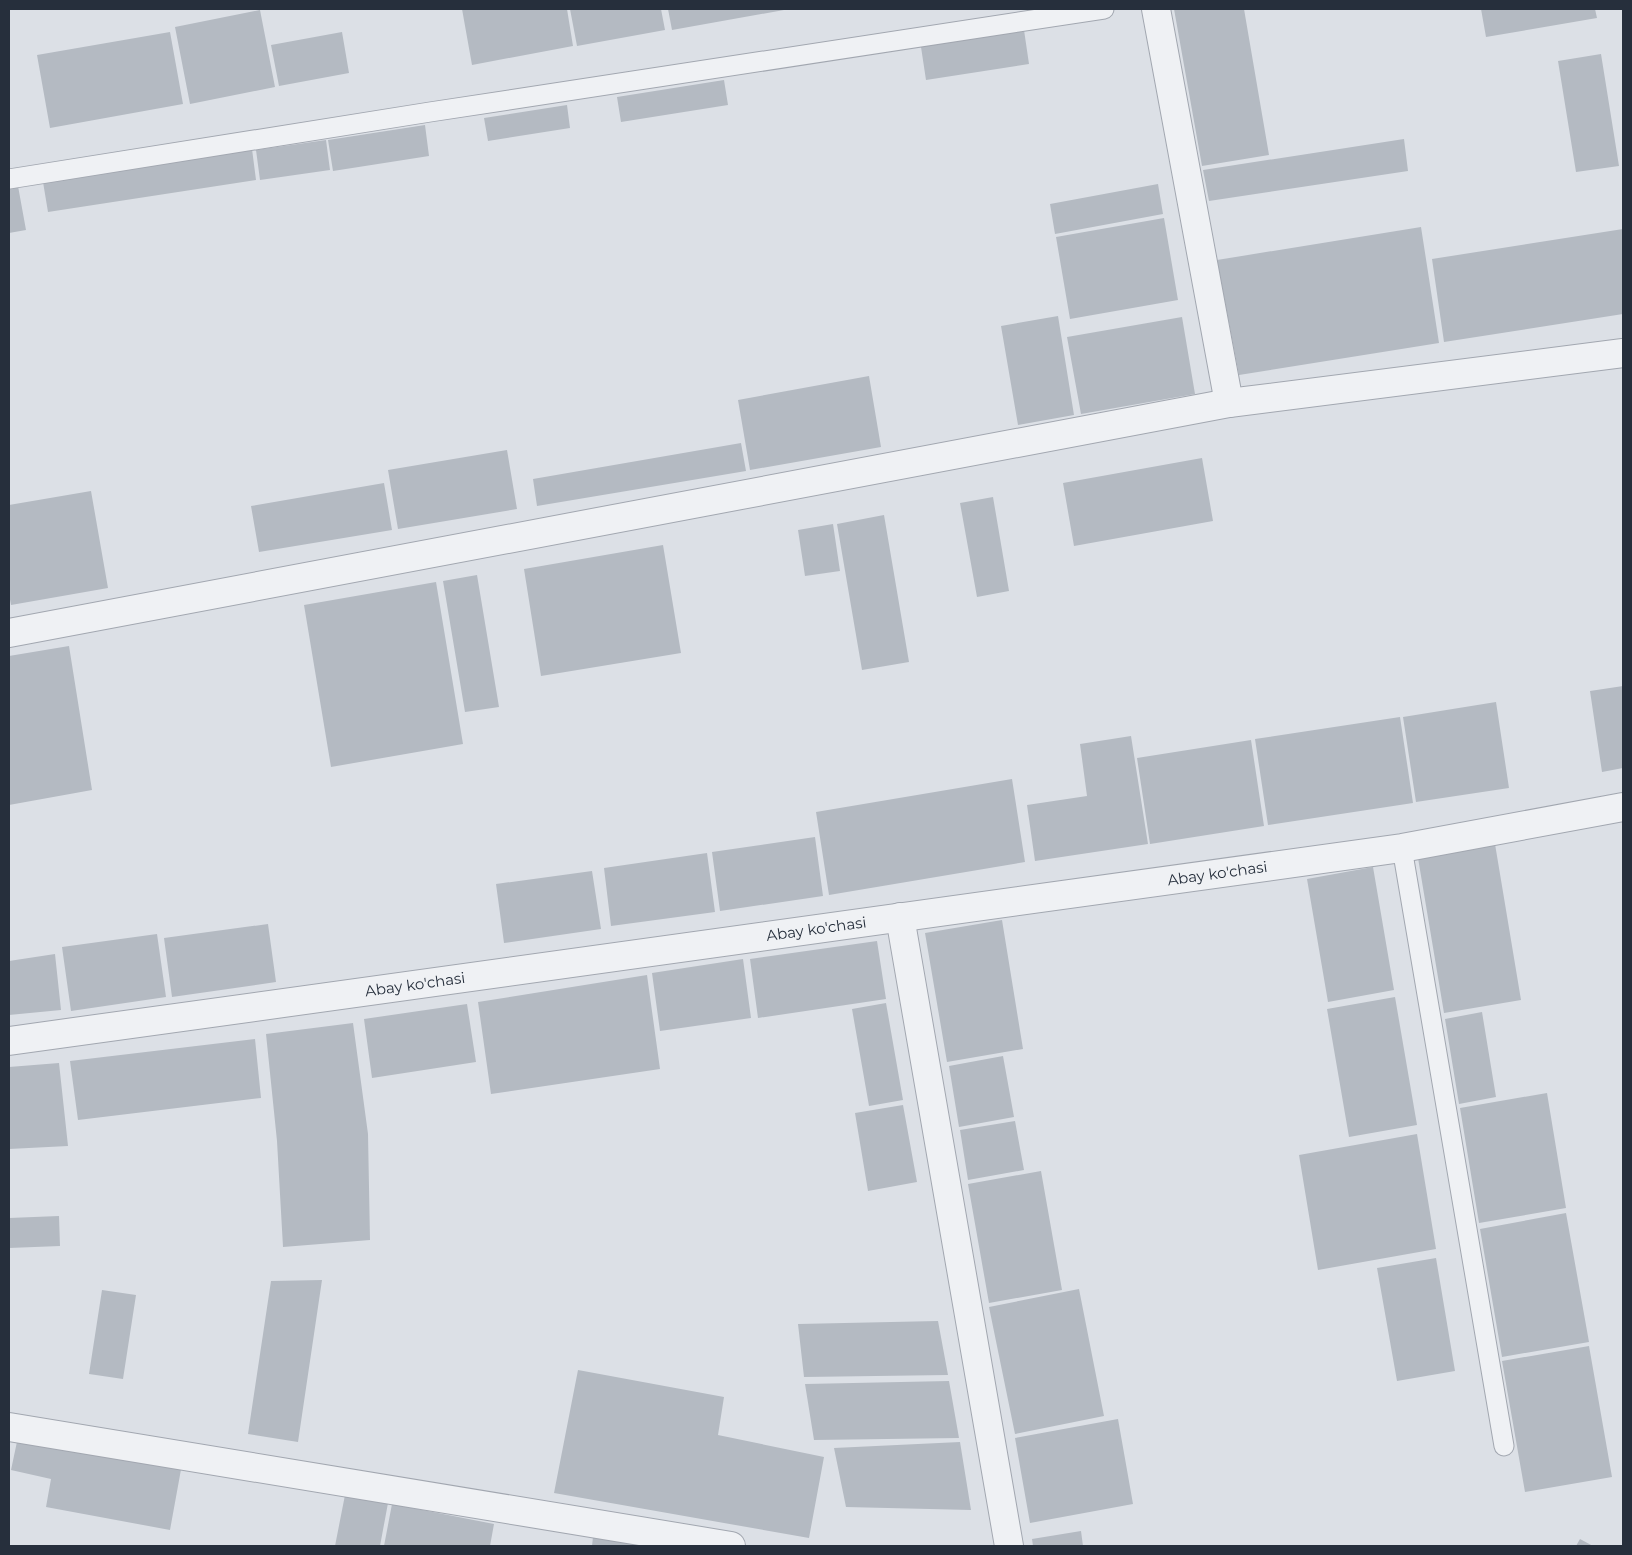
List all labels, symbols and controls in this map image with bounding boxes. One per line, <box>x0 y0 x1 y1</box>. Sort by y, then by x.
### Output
street label: Abay ko'chasi <box>1166 857 1269 889</box>
street label: Abay ko'chasi <box>765 912 867 945</box>
street label: Abay ko'chasi <box>364 968 466 1001</box>

